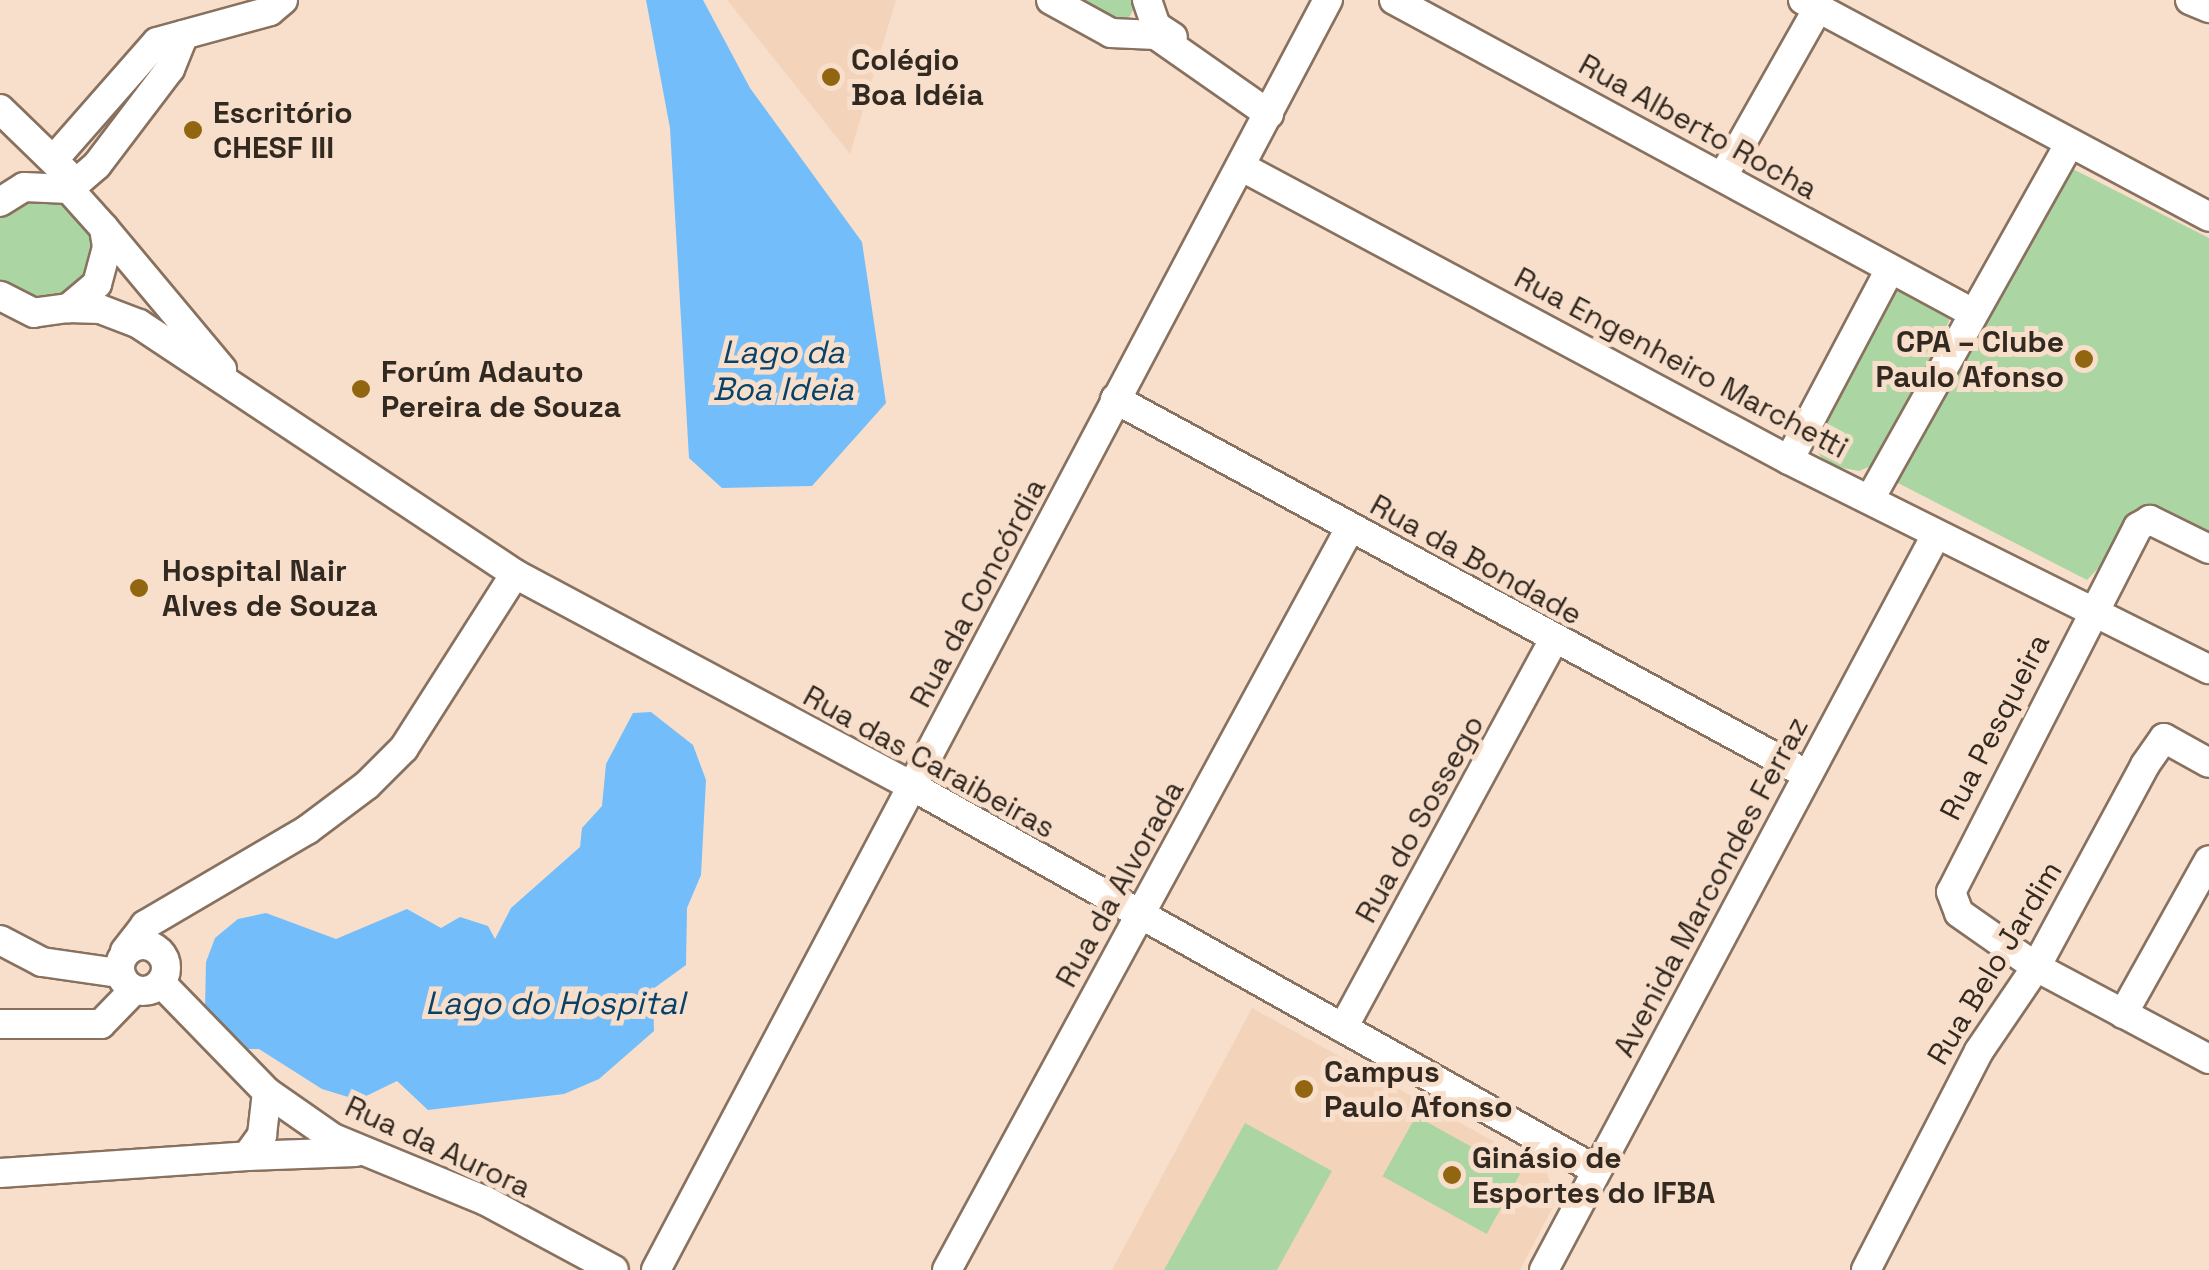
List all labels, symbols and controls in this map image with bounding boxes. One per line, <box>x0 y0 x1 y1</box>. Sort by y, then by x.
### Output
place label: Colégio Boa Idéia <box>851 42 984 112</box>
street label: Rua Alberto Rocha <box>1572 46 1824 208</box>
marker: Colégio Boa Idéia <box>820 66 842 88</box>
place label: Escritório CHESF III <box>213 95 352 166</box>
marker: Escritório CHESF III <box>182 119 204 141</box>
street label: Rua Engenheiro Marchetti <box>1508 260 1854 466</box>
place label: CPA – Clube Paulo Afonso <box>1875 324 2064 394</box>
water label: Lago da Boa Ideia <box>712 334 854 409</box>
marker: CPA – Clube Paulo Afonso <box>2073 348 2095 370</box>
place label: Forúm Adauto Pereira de Souza <box>381 354 621 424</box>
marker: Forúm Adauto Pereira de Souza <box>350 378 372 400</box>
street label: Rua da Concórdia <box>903 472 1053 714</box>
street label: Rua da Bondade <box>1364 487 1588 633</box>
place label: Hospital Nair Alves de Souza <box>162 553 378 624</box>
marker: Hospital Nair Alves de Souza <box>126 575 152 601</box>
street label: Rua Pesqueira <box>1933 628 2057 826</box>
street label: Rua das Caraibeiras <box>797 678 1061 846</box>
street label: Rua do Sossego <box>1348 709 1492 929</box>
street label: Avenida Marcondes Ferraz <box>1606 711 1816 1063</box>
street label: Rua da Alvorada <box>1048 774 1192 994</box>
street label: Rua Belo Jardim <box>1920 855 2070 1071</box>
water label: Lago do Hospital <box>425 984 685 1022</box>
place label: Campus Paulo Afonso <box>1324 1054 1513 1124</box>
marker: Campus Paulo Afonso <box>1293 1078 1315 1100</box>
street label: Rua da Aurora <box>339 1088 537 1206</box>
place label: Ginásio de Esportes do IFBA <box>1472 1140 1715 1210</box>
marker: Ginásio de Esportes do IFBA <box>1441 1164 1463 1186</box>

